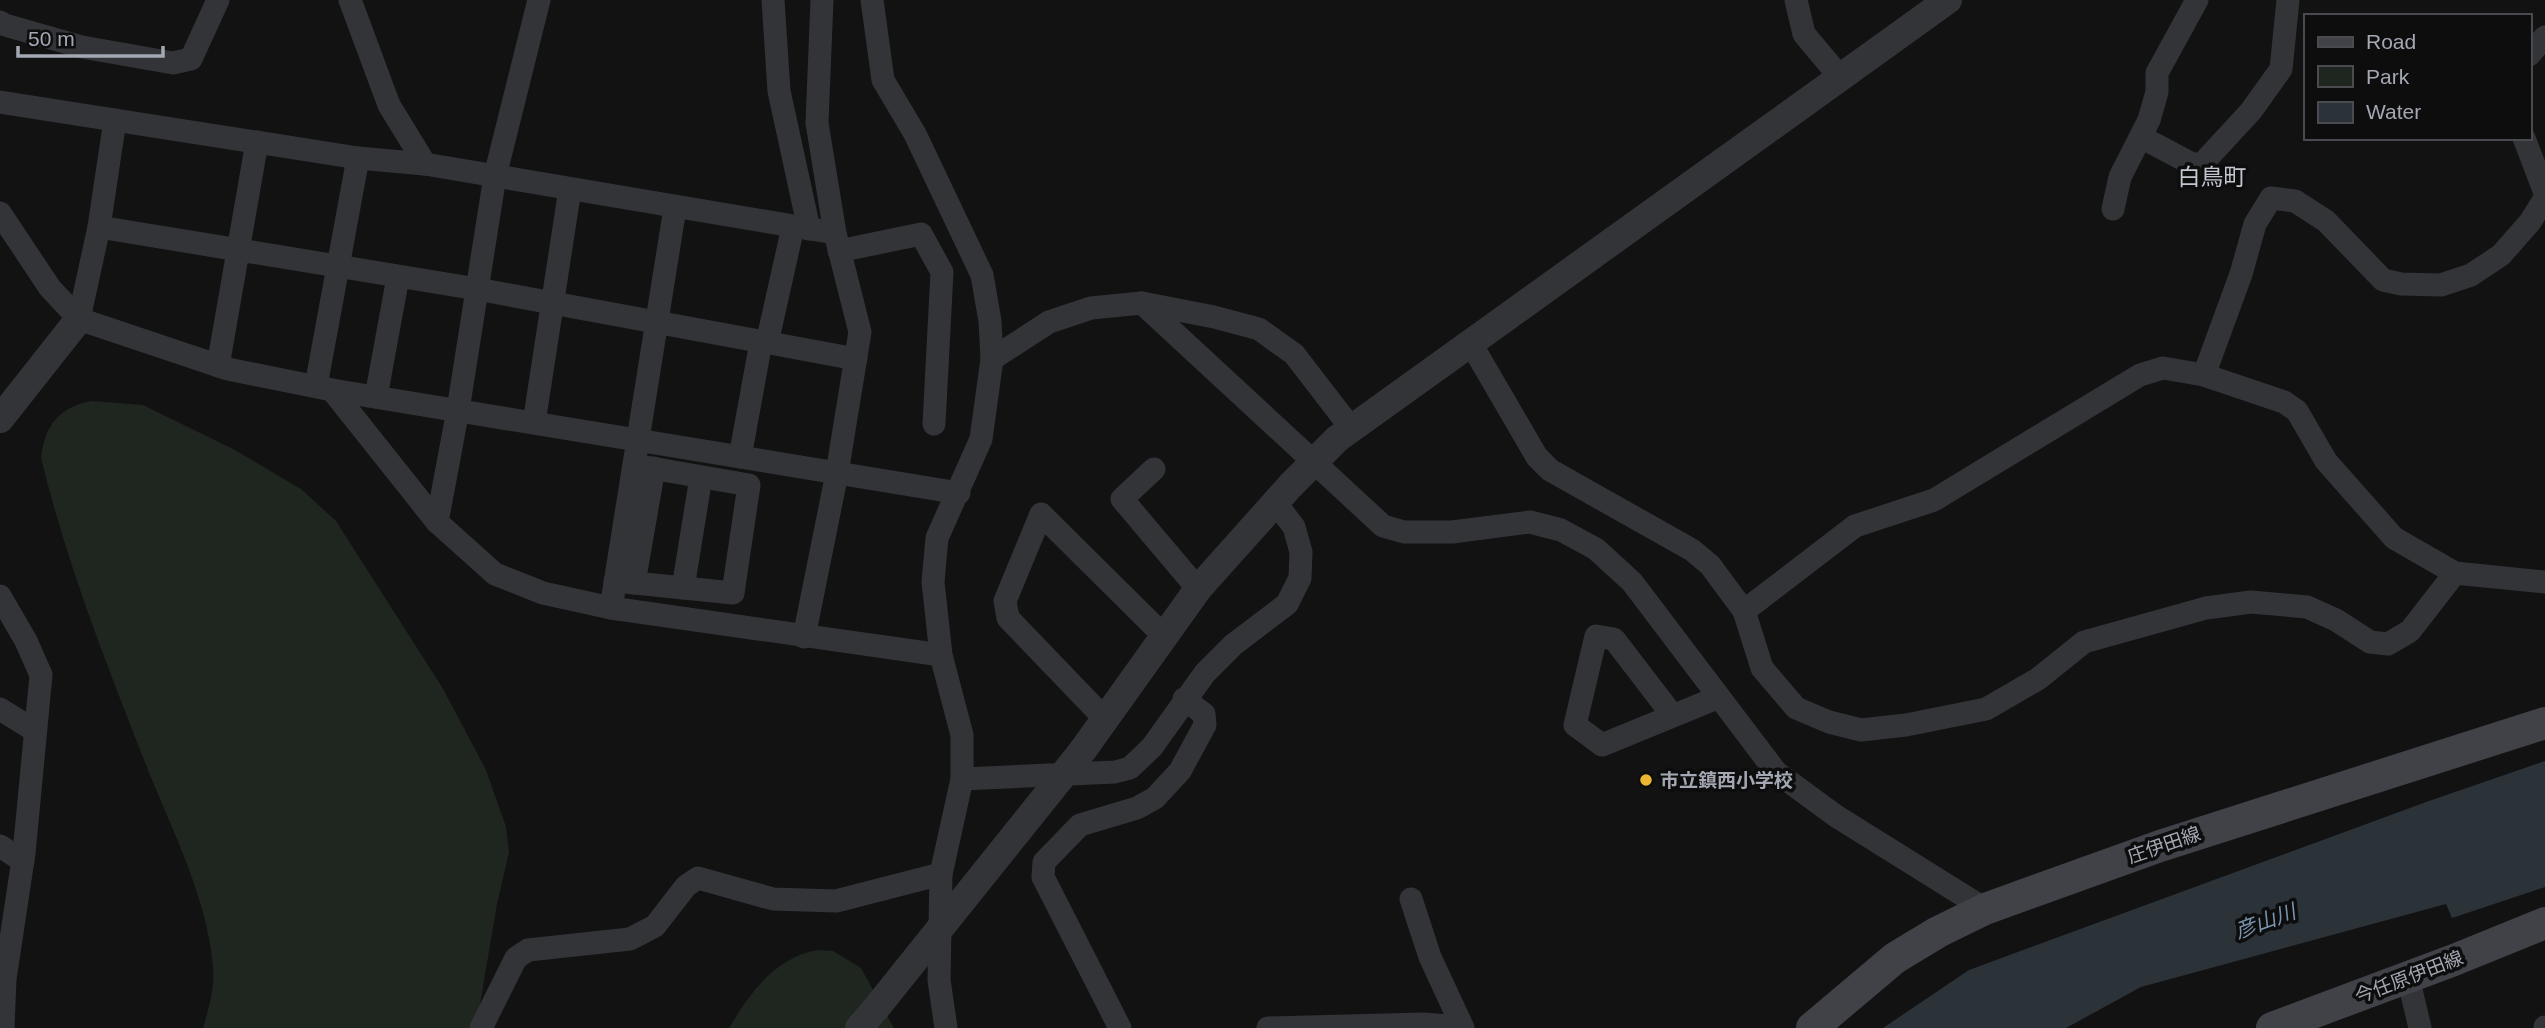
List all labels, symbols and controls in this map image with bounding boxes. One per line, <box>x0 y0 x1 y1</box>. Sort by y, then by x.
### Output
scale bar <box>18 14 163 58</box>
legend <box>2304 14 2531 140</box>
text: 50 m <box>28 27 75 50</box>
text: Road <box>2366 30 2416 53</box>
text: Park <box>2366 65 2410 88</box>
text: Water <box>2366 100 2421 123</box>
district label: 白鳥町 <box>2178 164 2247 190</box>
place label: 市立鎮西小学校 <box>1660 770 1793 791</box>
marker: 市立鎮西小学校 <box>1638 772 1654 788</box>
street label: 庄伊田線 <box>2125 823 2203 867</box>
water label: 彦山川 <box>2231 899 2300 943</box>
street label: 今任原伊田線 <box>2352 947 2466 1007</box>

